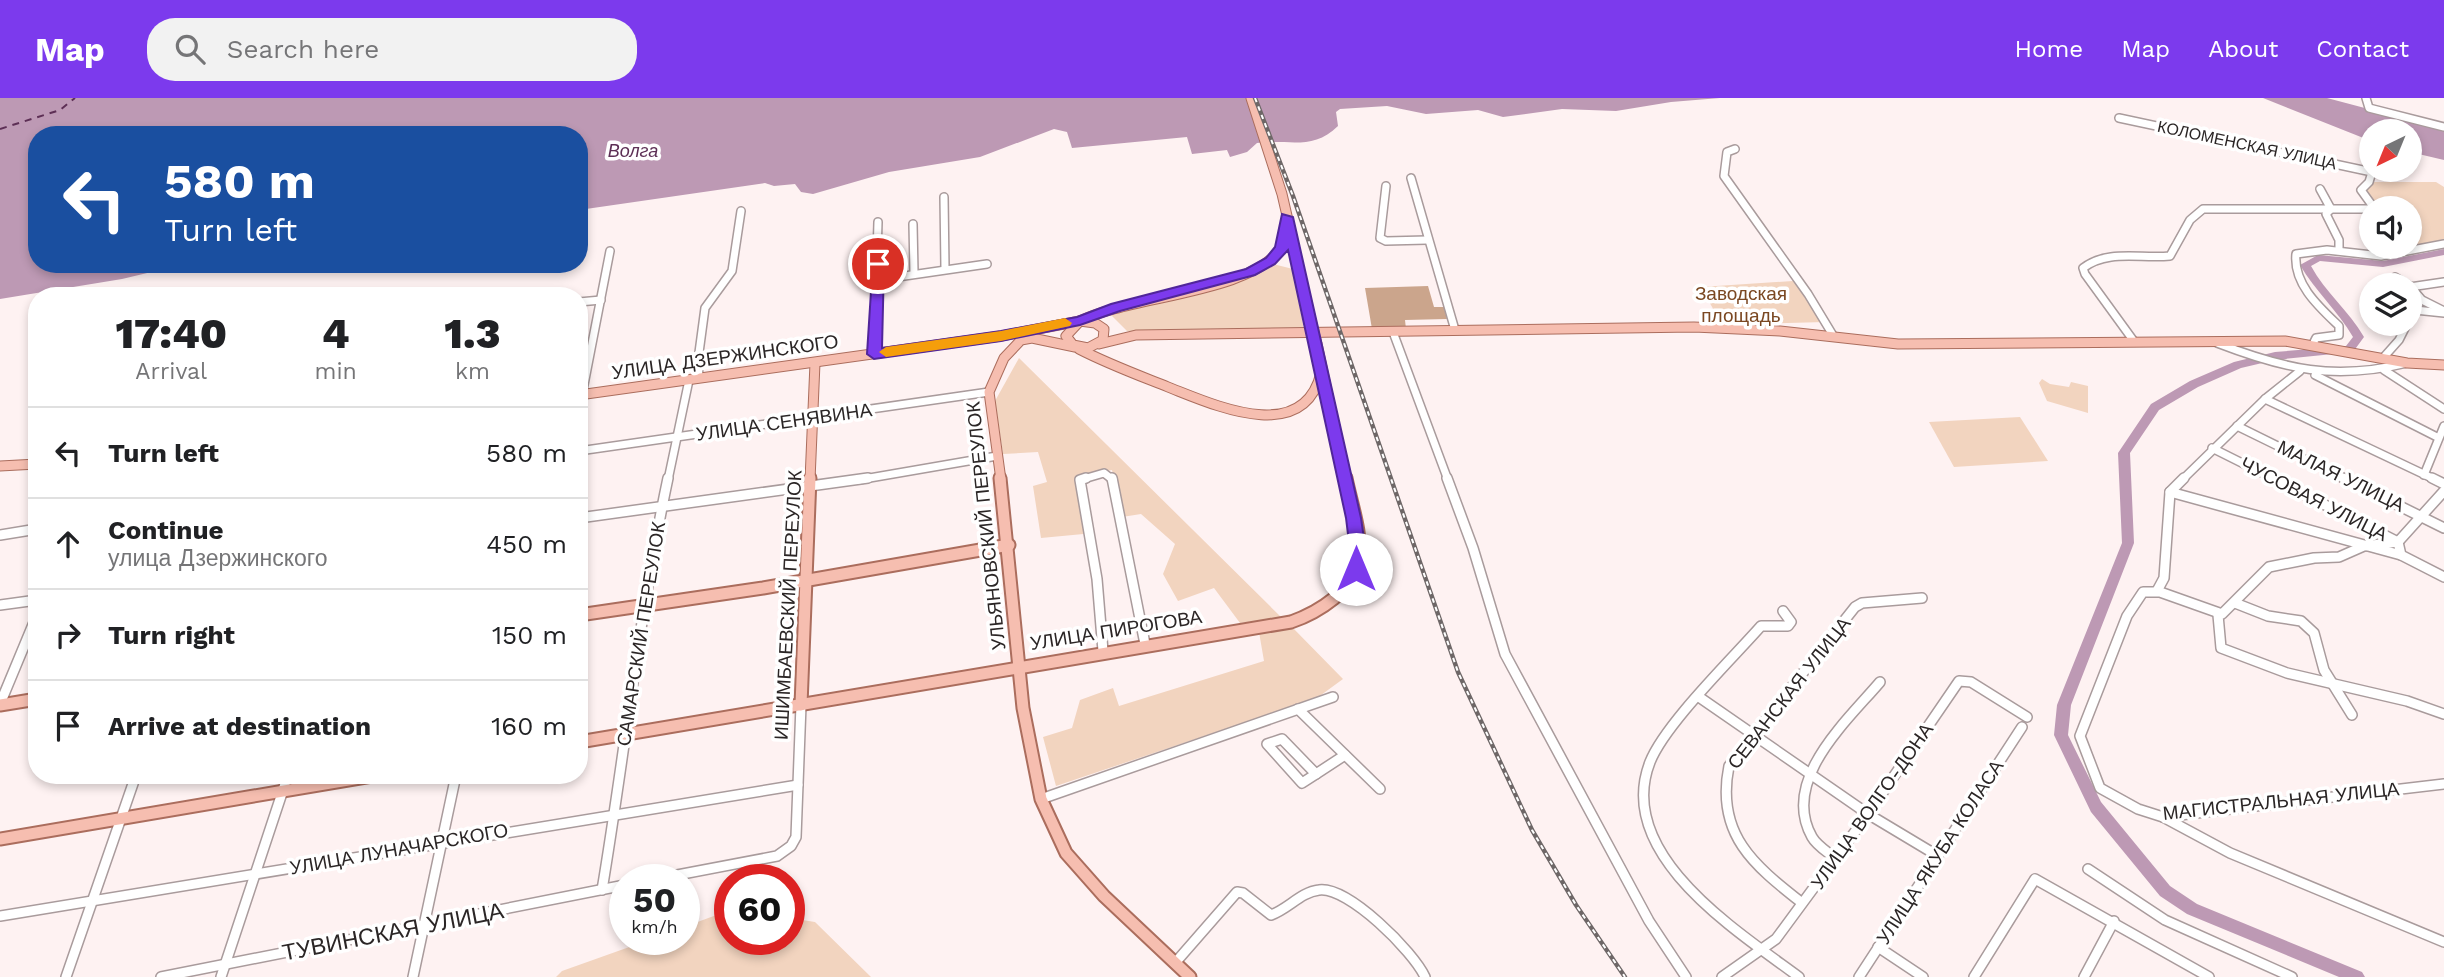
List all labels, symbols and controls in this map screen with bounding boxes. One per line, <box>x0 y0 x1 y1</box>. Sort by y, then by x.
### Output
search box <box>147 18 637 81</box>
text: Map <box>35 30 105 69</box>
icon: search <box>171 30 209 68</box>
text: Search here <box>227 34 379 64</box>
text: Home <box>2015 35 2083 63</box>
text: Map <box>2121 35 2170 63</box>
text: About <box>2208 35 2278 63</box>
text: Contact <box>2316 35 2409 63</box>
street label: КОЛОМЕНСКАЯ УЛИЦА <box>2156 117 2339 173</box>
north arrow <box>2359 119 2422 182</box>
map controls <box>2359 119 2422 336</box>
water label: Волга <box>608 140 658 161</box>
text: 580 m <box>164 152 315 210</box>
icon: left <box>49 154 140 245</box>
button: sound <box>2359 196 2422 259</box>
text: Turn left <box>164 211 297 249</box>
pin <box>848 234 908 294</box>
icon: arrive <box>859 245 897 283</box>
button: layers <box>2359 273 2422 336</box>
park label: Заводская площадь <box>1695 282 1787 327</box>
text: 17:40 <box>115 309 227 358</box>
text: 4 <box>322 309 350 358</box>
text: 1.3 <box>444 309 501 358</box>
street label: УЛИЦА ДЗЕРЖИНСКОГО <box>610 330 840 384</box>
text: Arrival <box>135 358 207 385</box>
text: min <box>315 358 357 385</box>
text: km <box>455 358 490 385</box>
street label: УЛИЦА СЕНЯВИНА <box>695 398 874 446</box>
street label: УЛЬЯНОВСКИЙ ПЕРЕУЛОК <box>962 401 1010 651</box>
icon: left <box>49 434 87 472</box>
street label: МАЛАЯ УЛИЦА <box>2274 435 2409 517</box>
text: Turn left <box>108 438 219 468</box>
text: 580 m <box>486 438 567 468</box>
street label: ЧУСОВАЯ УЛИЦА <box>2237 452 2392 546</box>
street label: ИШИМБАЕВСКИЙ ПЕРЕУЛОК <box>769 470 807 740</box>
text: Continue <box>108 515 224 545</box>
street label: САМАРСКИЙ ПЕРЕУЛОК <box>612 520 670 748</box>
icon: ahead <box>49 525 87 563</box>
text: 450 m <box>486 529 567 559</box>
position arrow <box>1319 532 1393 606</box>
text: улица Дзержинского <box>108 545 328 572</box>
street label: УЛИЦА ПИРОГОВА <box>1028 605 1204 655</box>
street label: СЕВАНСКАЯ УЛИЦА <box>1722 612 1856 774</box>
icon: right <box>49 616 87 654</box>
text: Turn right <box>108 620 235 650</box>
text: 150 m <box>492 620 567 650</box>
icon: arrive <box>49 707 87 745</box>
text: Arrive at destination <box>108 711 371 741</box>
text: 160 m <box>491 711 567 741</box>
street label: УЛИЦА ВОЛГО-ДОНА <box>1806 718 1938 894</box>
street label: УЛИЦА ЯКУБА КОЛАСА <box>1872 755 2008 948</box>
street label: МАГИСТРАЛЬНАЯ УЛИЦА <box>2162 777 2401 825</box>
street label: УЛИЦА ЛУНАЧАРСКОГО <box>288 818 510 880</box>
speed limit sign: 60 <box>714 864 805 955</box>
text: 50 <box>633 879 676 921</box>
street label: ТУВИНСКАЯ УЛИЦА <box>280 897 507 967</box>
text: km/h <box>631 916 678 937</box>

